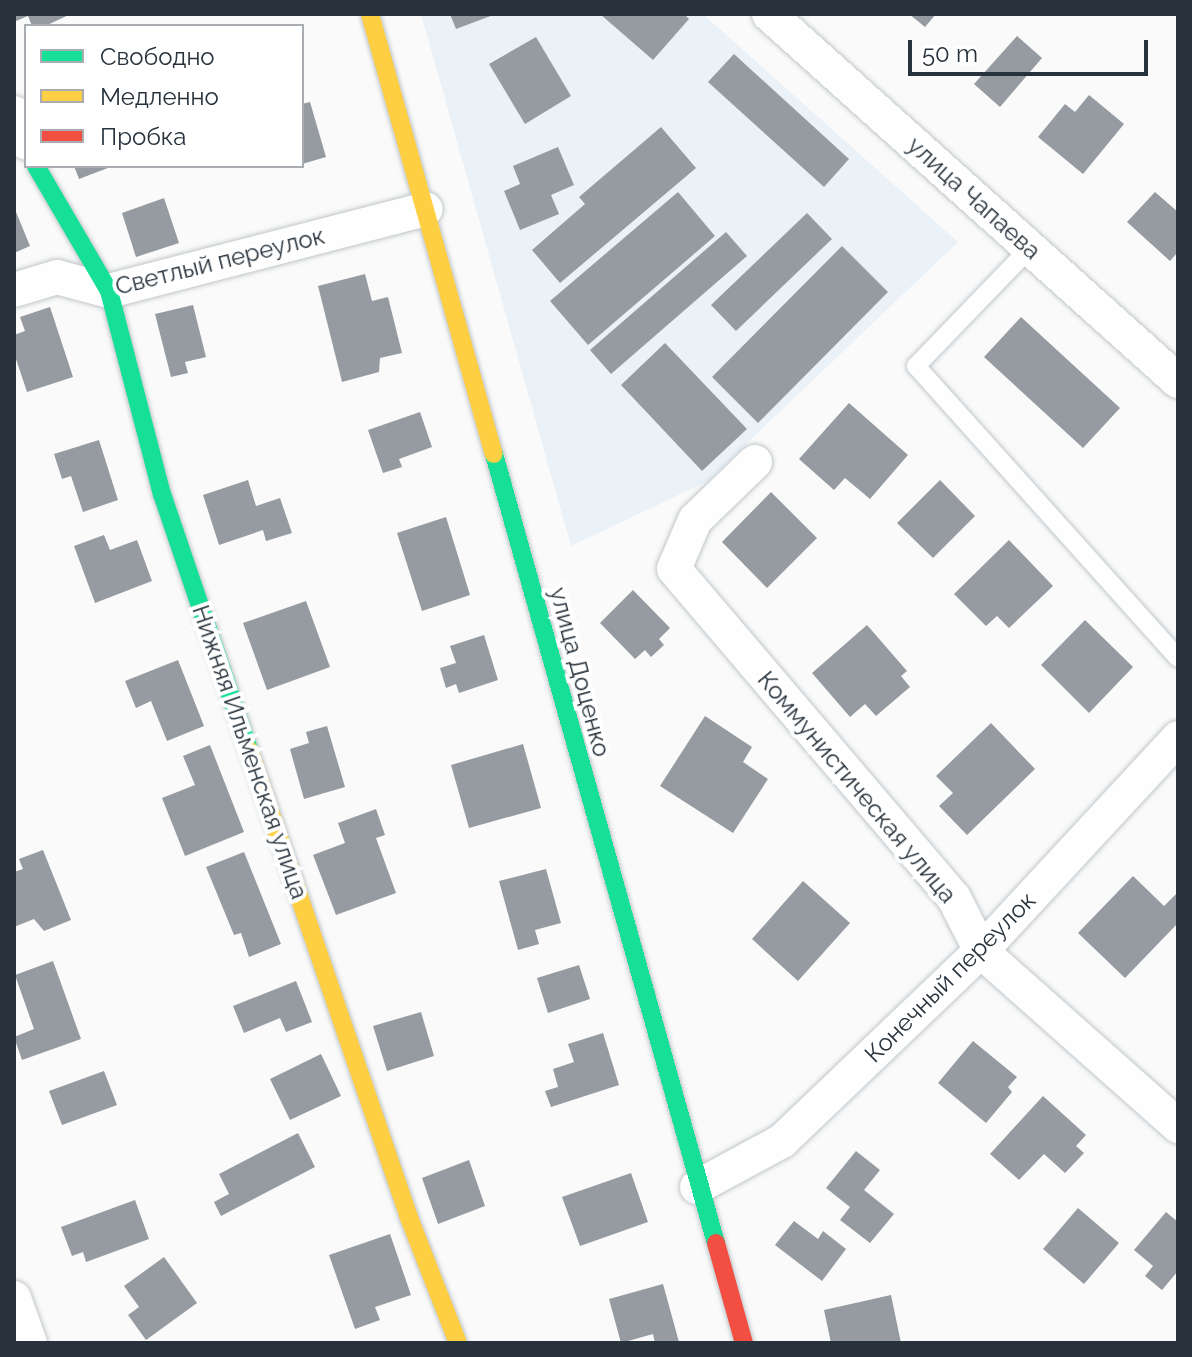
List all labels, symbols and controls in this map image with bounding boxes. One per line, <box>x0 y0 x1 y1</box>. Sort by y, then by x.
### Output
legend <box>24 24 304 168</box>
scale bar <box>912 24 1152 74</box>
text: 50 m <box>922 39 978 68</box>
text: Свободно <box>100 42 215 71</box>
text: Медленно <box>100 82 219 111</box>
text: Пробка <box>100 122 186 151</box>
street label: улица Чапаева <box>901 131 1047 265</box>
street label: Светлый переулок <box>112 221 328 301</box>
street label: улица Доценко <box>544 584 616 760</box>
street label: Нижняя Ильменская улица <box>186 601 314 903</box>
street label: Коммунистическая улица <box>751 665 963 909</box>
street label: Конечный переулок <box>859 886 1041 1068</box>

